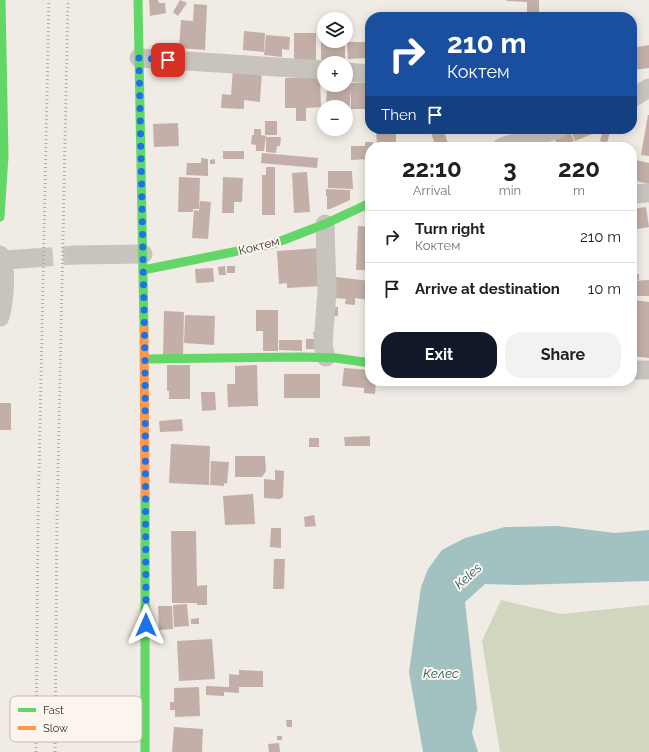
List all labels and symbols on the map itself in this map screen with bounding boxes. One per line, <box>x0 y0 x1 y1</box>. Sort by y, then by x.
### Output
pin <box>151 43 185 77</box>
street label: Коктем <box>237 234 281 258</box>
water label: Keles <box>451 560 485 592</box>
position arrow <box>125 604 167 646</box>
water label: Келес <box>423 666 459 681</box>
legend <box>10 696 142 742</box>
text: Fast <box>43 704 64 717</box>
text: Slow <box>43 722 68 735</box>

